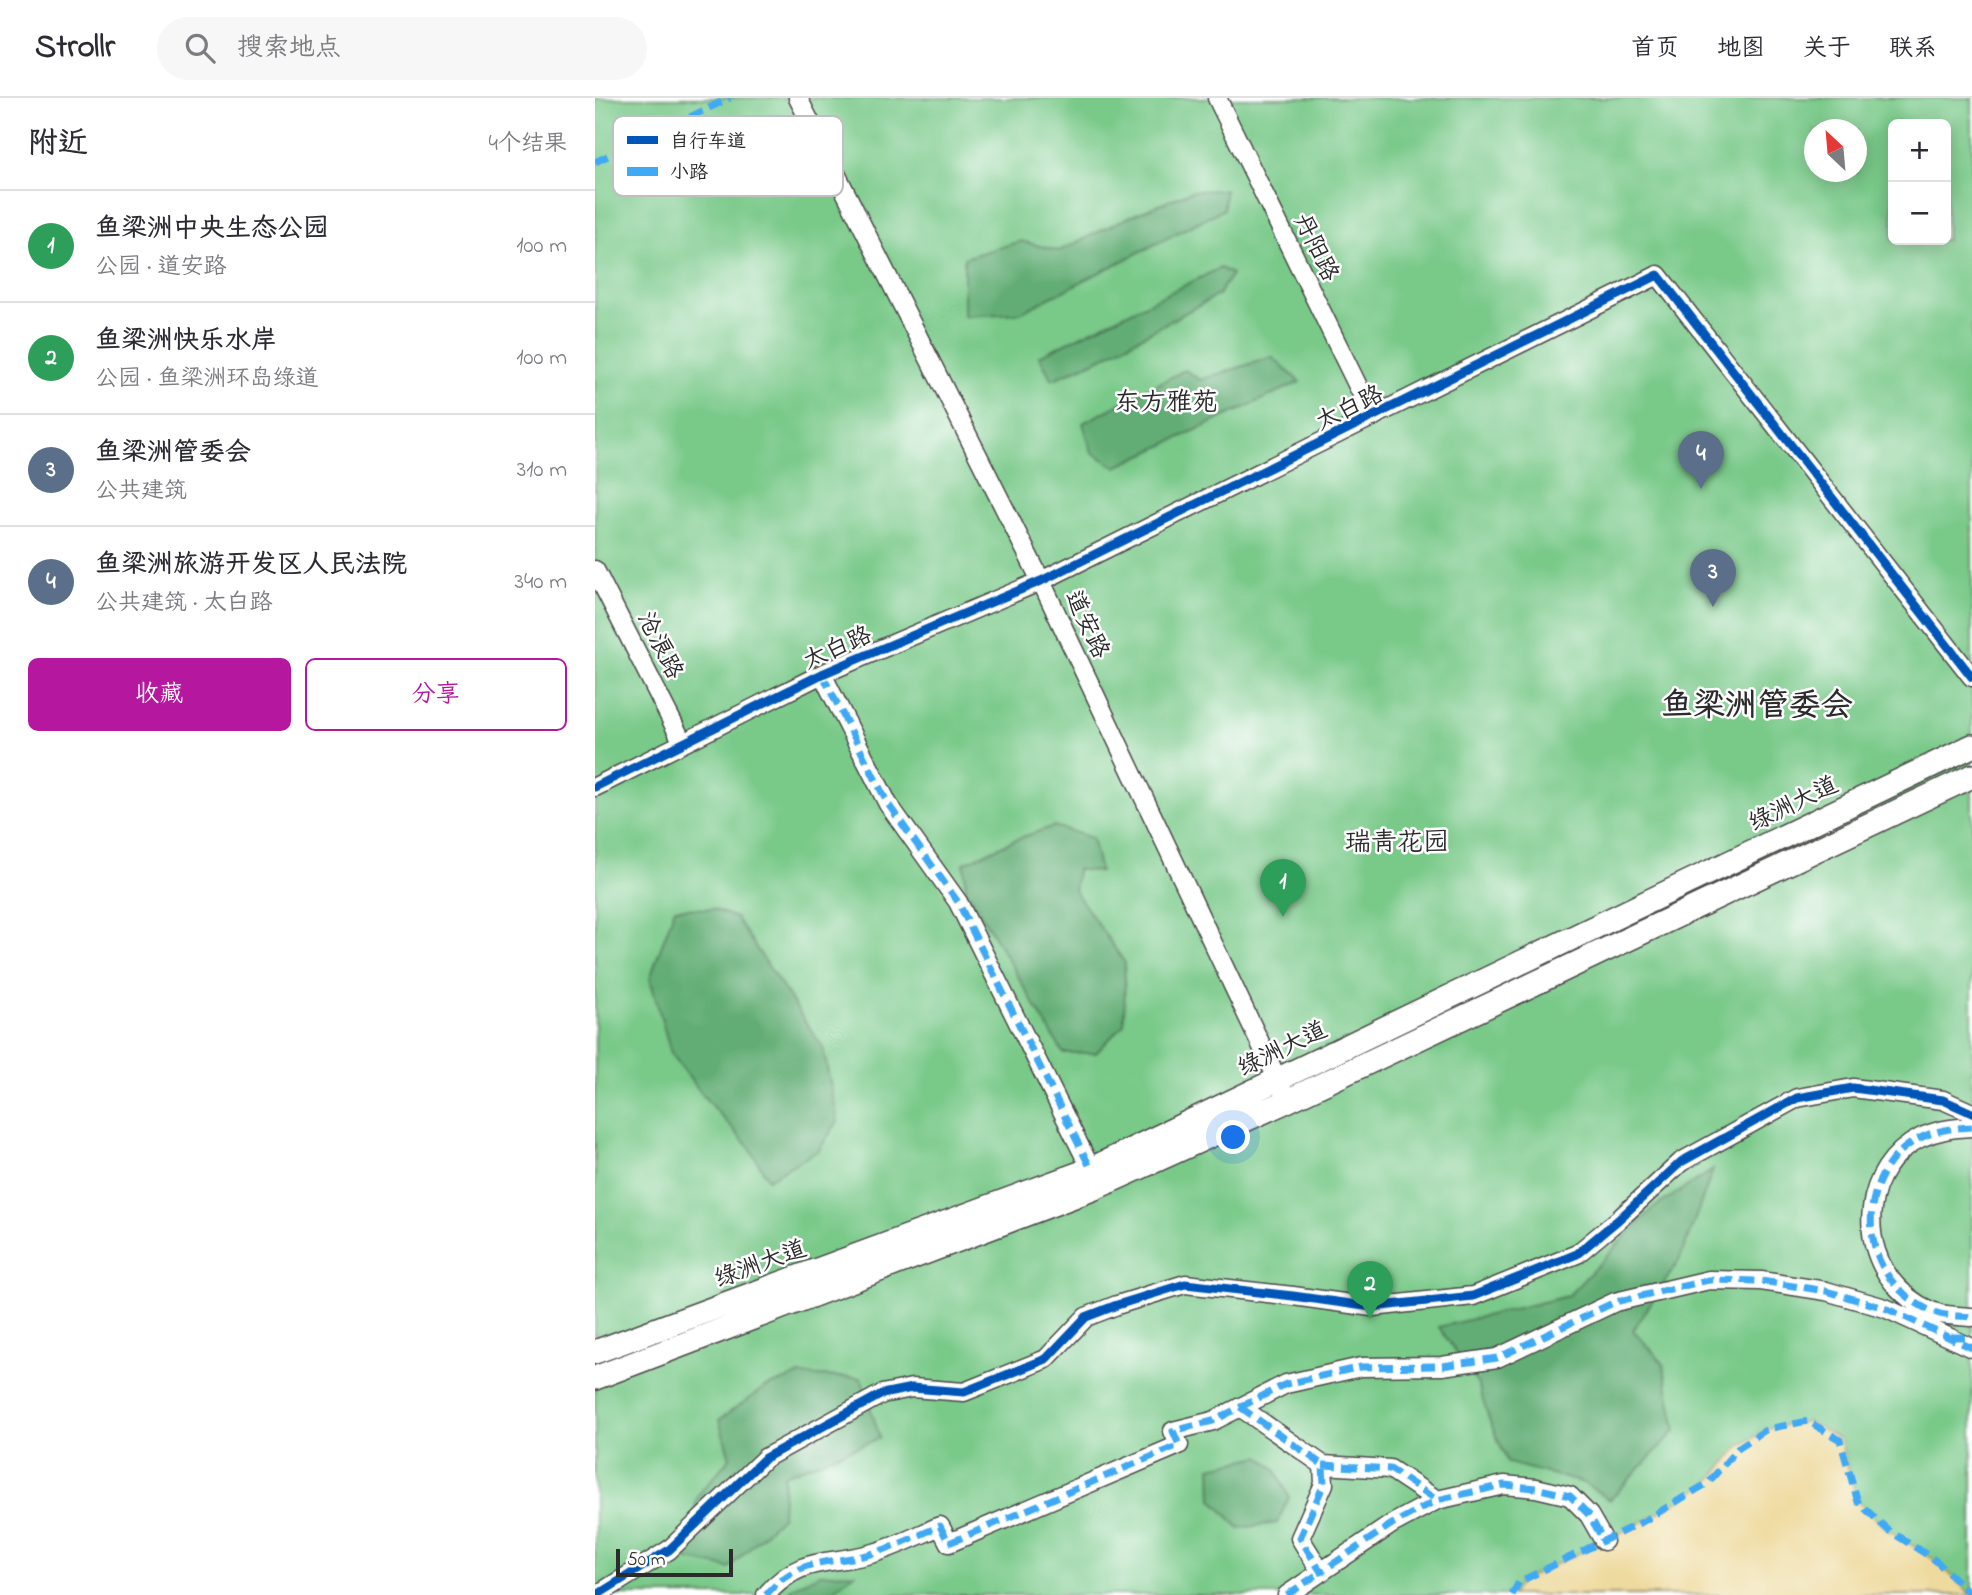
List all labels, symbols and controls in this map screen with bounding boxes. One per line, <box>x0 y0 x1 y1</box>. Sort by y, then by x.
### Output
search box <box>157 17 647 80</box>
text: Strollr <box>35 24 115 72</box>
icon: search <box>181 29 219 67</box>
text: 搜索地点 <box>237 30 341 68</box>
text: 首页 <box>1631 32 1679 67</box>
text: 地图 <box>1717 32 1765 67</box>
text: 关于 <box>1803 32 1851 67</box>
text: 联系 <box>1889 32 1937 67</box>
legend <box>613 116 843 196</box>
north arrow <box>1804 119 1867 182</box>
map controls <box>1888 119 1951 245</box>
button: + <box>1888 119 1951 182</box>
text: 附近 <box>28 123 88 167</box>
text: 4个结果 <box>489 128 567 161</box>
text: 自行车道 <box>670 129 746 156</box>
text: 小路 <box>670 160 708 187</box>
button: − <box>1888 182 1951 245</box>
street label: 丹阳路 <box>1283 208 1346 288</box>
text: 鱼梁洲中央生态公园 <box>95 211 329 249</box>
text: 1 <box>47 230 55 263</box>
text: 100 m <box>516 230 567 263</box>
text: 公园 · 道安路 <box>95 251 226 284</box>
text: 鱼梁洲快乐水岸 <box>95 323 277 361</box>
text: 2 <box>45 342 57 375</box>
text: 100 m <box>516 342 567 375</box>
text: 公园 · 鱼梁洲环岛绿道 <box>95 363 318 396</box>
street label: 太白路 <box>1310 378 1390 441</box>
district label: 东方雅苑 <box>1114 385 1218 423</box>
pin: 4 <box>1678 431 1724 489</box>
text: 鱼梁洲管委会 <box>95 435 251 473</box>
text: 3 <box>46 454 56 487</box>
text: 310 m <box>517 454 567 487</box>
text: 公共建筑 <box>95 475 187 508</box>
text: 鱼梁洲旅游开发区人民法院 <box>95 547 407 585</box>
pin: 3 <box>1690 549 1736 607</box>
text: 4 <box>46 566 56 599</box>
text: 340 m <box>514 566 567 599</box>
street label: 道安路 <box>1055 585 1117 665</box>
text: 公共建筑 · 太白路 <box>95 587 272 620</box>
street label: 沧浪路 <box>627 606 691 686</box>
street label: 太白路 <box>798 619 878 680</box>
button: 收藏 <box>28 658 291 731</box>
button: 分享 <box>305 658 567 731</box>
district label: 鱼梁洲管委会 <box>1661 684 1853 731</box>
street label: 绿洲大道 <box>1743 768 1845 842</box>
district label: 瑞青花园 <box>1345 825 1449 863</box>
pin: 1 <box>1260 859 1306 917</box>
street label: 绿洲大道 <box>1232 1013 1334 1087</box>
your location <box>1216 1120 1250 1154</box>
street label: 绿洲大道 <box>710 1232 812 1298</box>
pin: 2 <box>1347 1261 1393 1319</box>
scale bar <box>616 1546 733 1578</box>
text: 50 m <box>627 1547 666 1574</box>

